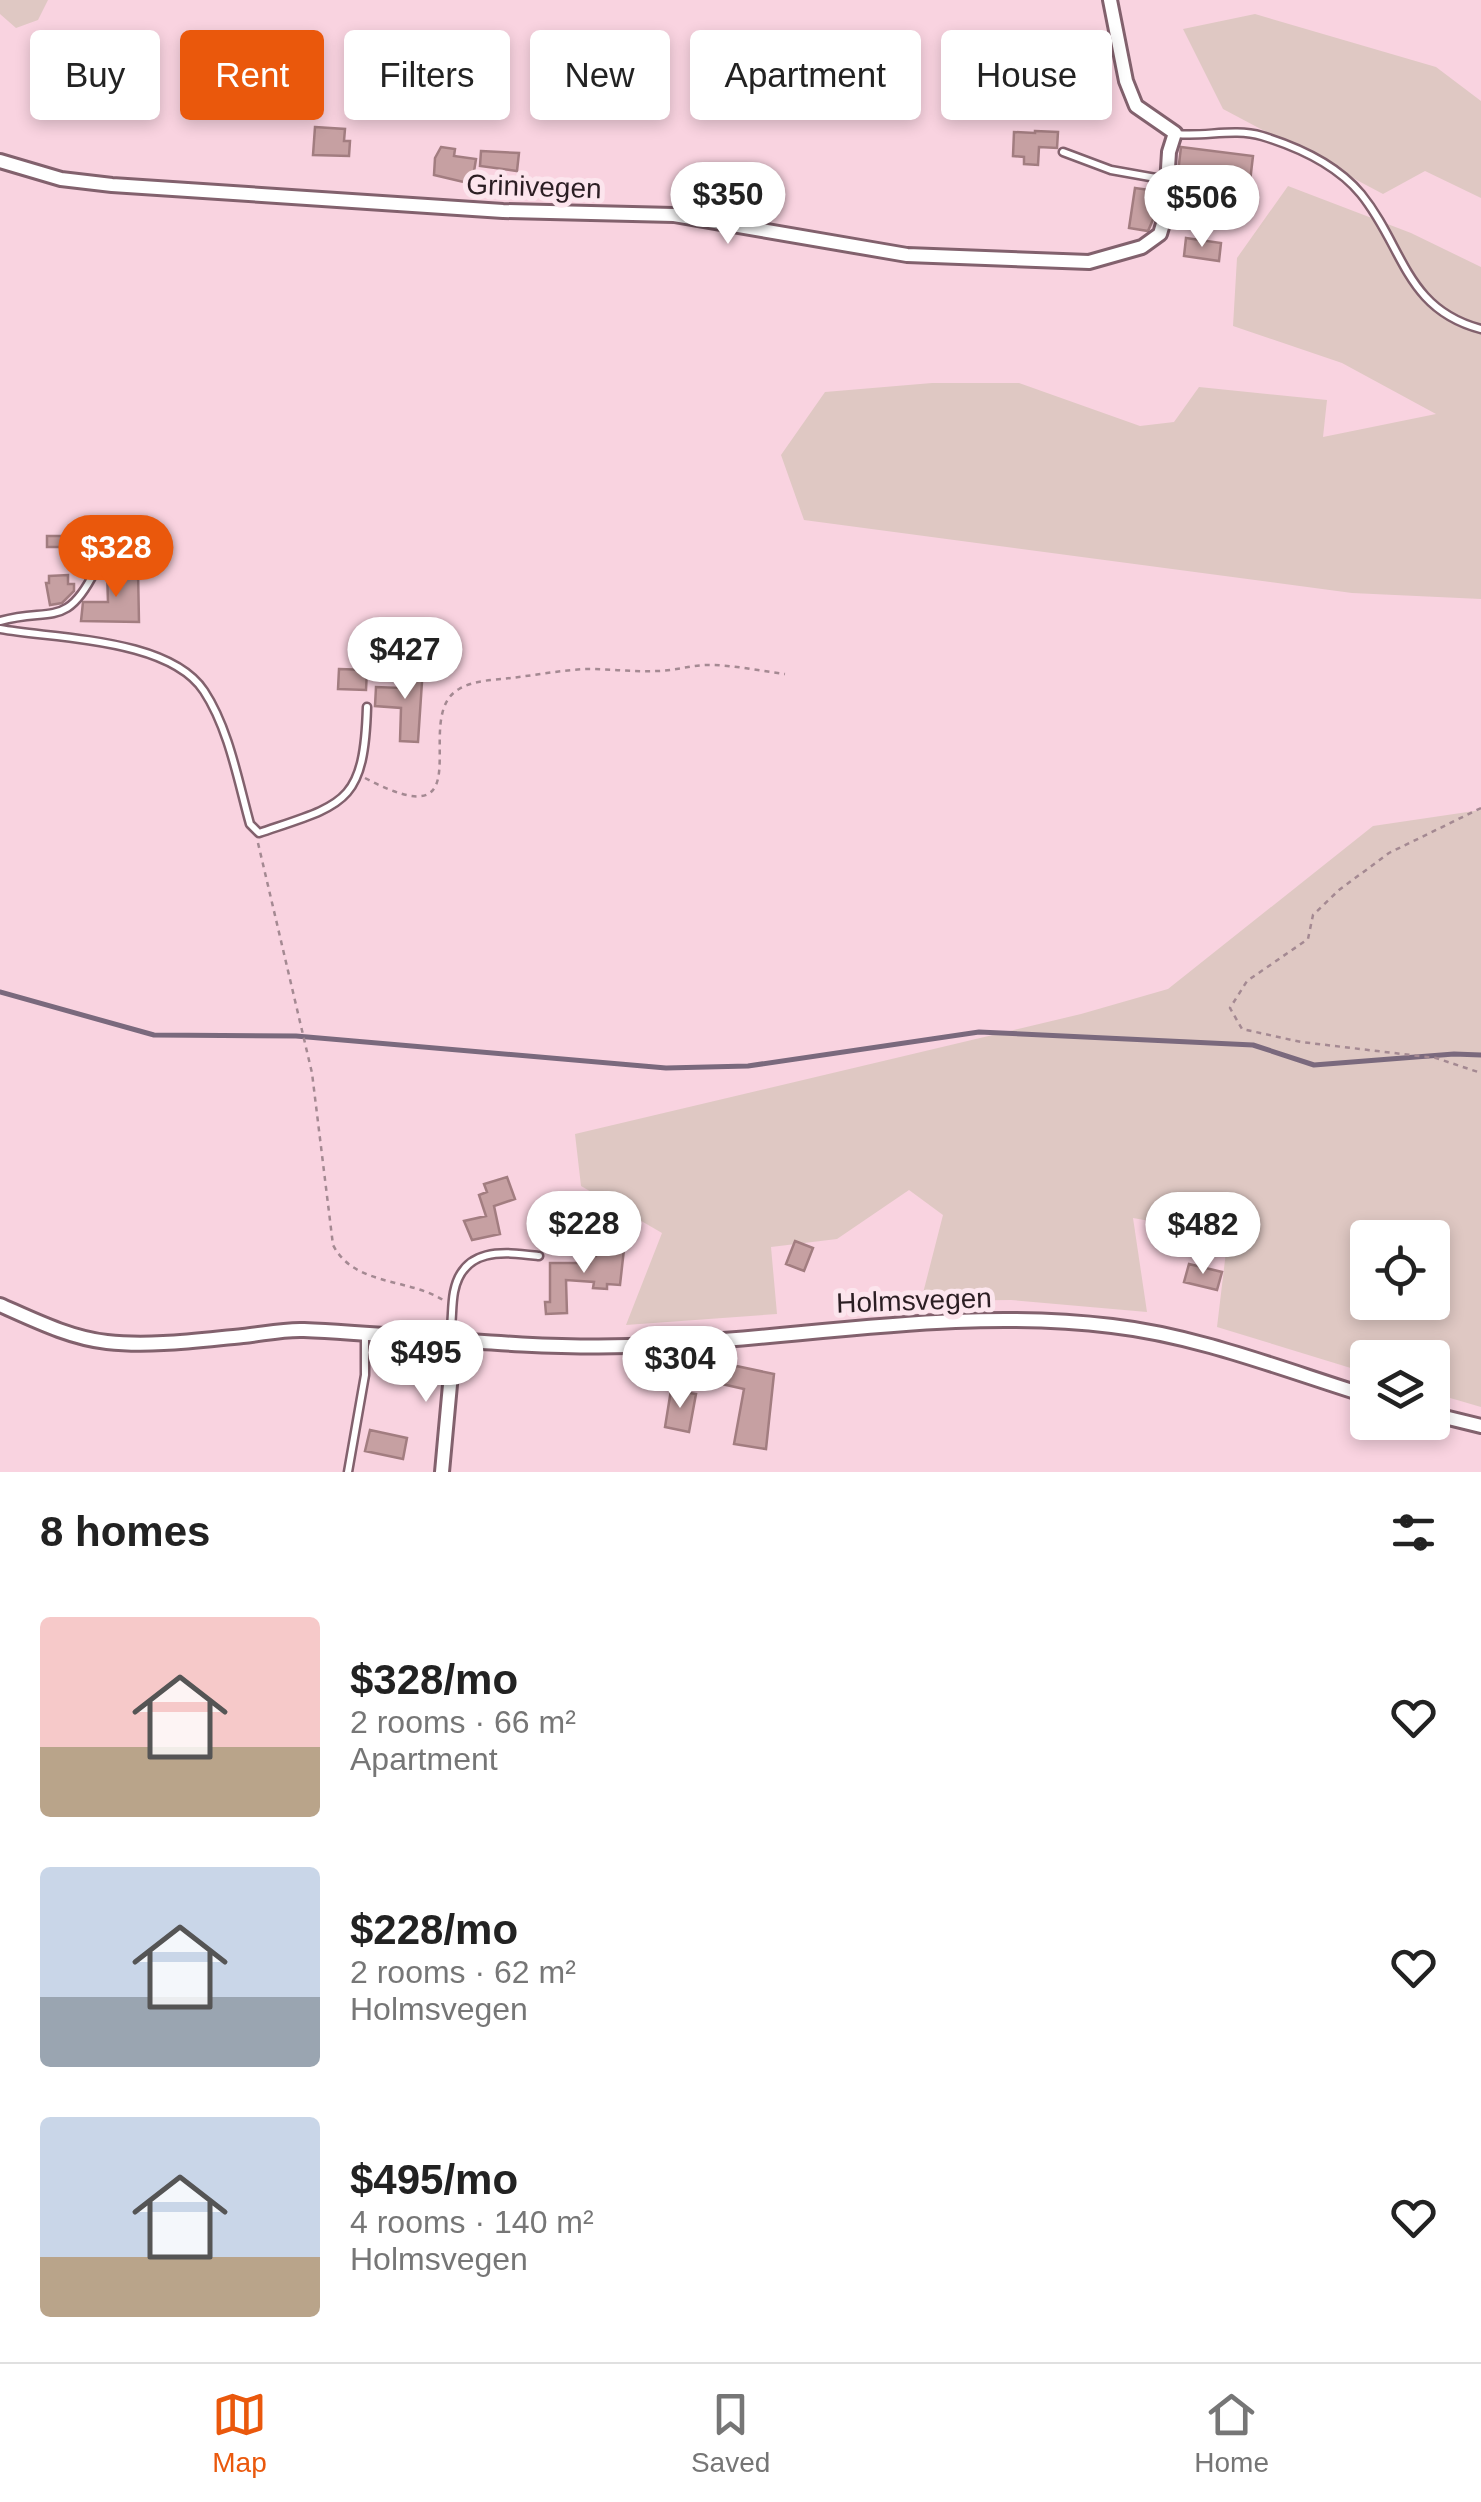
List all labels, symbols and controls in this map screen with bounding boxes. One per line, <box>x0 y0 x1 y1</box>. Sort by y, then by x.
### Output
chip: Buy <box>30 30 160 120</box>
chip: Rent <box>180 30 324 120</box>
chip: Filters <box>344 30 510 120</box>
chip: New <box>530 30 670 120</box>
chip: Apartment <box>690 30 921 120</box>
chip: House <box>941 30 1112 120</box>
pin: $350 <box>669 162 787 247</box>
pin: $506 <box>1143 165 1261 250</box>
street label: Grinivegen <box>466 169 602 204</box>
text: $350 <box>692 176 764 212</box>
text: $506 <box>1166 179 1238 215</box>
pin: $328 <box>57 515 175 600</box>
text: $328 <box>80 529 152 565</box>
pin: $427 <box>346 617 464 702</box>
text: $427 <box>369 631 441 667</box>
pin: $228 <box>525 1191 643 1276</box>
pin: $482 <box>1144 1192 1262 1277</box>
text: $228 <box>548 1205 620 1241</box>
text: $482 <box>1167 1206 1239 1242</box>
map controls <box>1350 1220 1450 1440</box>
button: locate <box>1350 1220 1450 1320</box>
street label: Holmsvegen <box>836 1282 992 1319</box>
pin: $495 <box>367 1320 485 1405</box>
pin: $304 <box>621 1326 739 1411</box>
text: $495 <box>390 1334 462 1370</box>
text: $304 <box>644 1340 716 1376</box>
button: layers <box>1350 1340 1450 1440</box>
icon: filters <box>1386 1505 1441 1560</box>
text: 8 homes <box>40 1508 210 1555</box>
text: $328/mo <box>350 1656 518 1703</box>
icon: home <box>120 1657 240 1777</box>
icon: heart <box>1386 1690 1441 1745</box>
text: 2 rooms · 66 m² <box>350 1704 576 1740</box>
text: Apartment <box>350 1741 498 1777</box>
text: $228/mo <box>350 1906 518 1953</box>
icon: home <box>120 1907 240 2027</box>
icon: heart <box>1386 1940 1441 1995</box>
text: 2 rooms · 62 m² <box>350 1954 576 1990</box>
text: Holmsvegen <box>350 1991 528 2027</box>
text: $495/mo <box>350 2156 518 2203</box>
icon: home <box>120 2157 240 2277</box>
icon: heart <box>1386 2190 1441 2245</box>
text: 4 rooms · 140 m² <box>350 2204 594 2240</box>
text: Holmsvegen <box>350 2241 528 2277</box>
tab: Map <box>212 2387 267 2479</box>
tab: Saved <box>691 2387 770 2479</box>
tab: Home <box>1194 2387 1269 2479</box>

